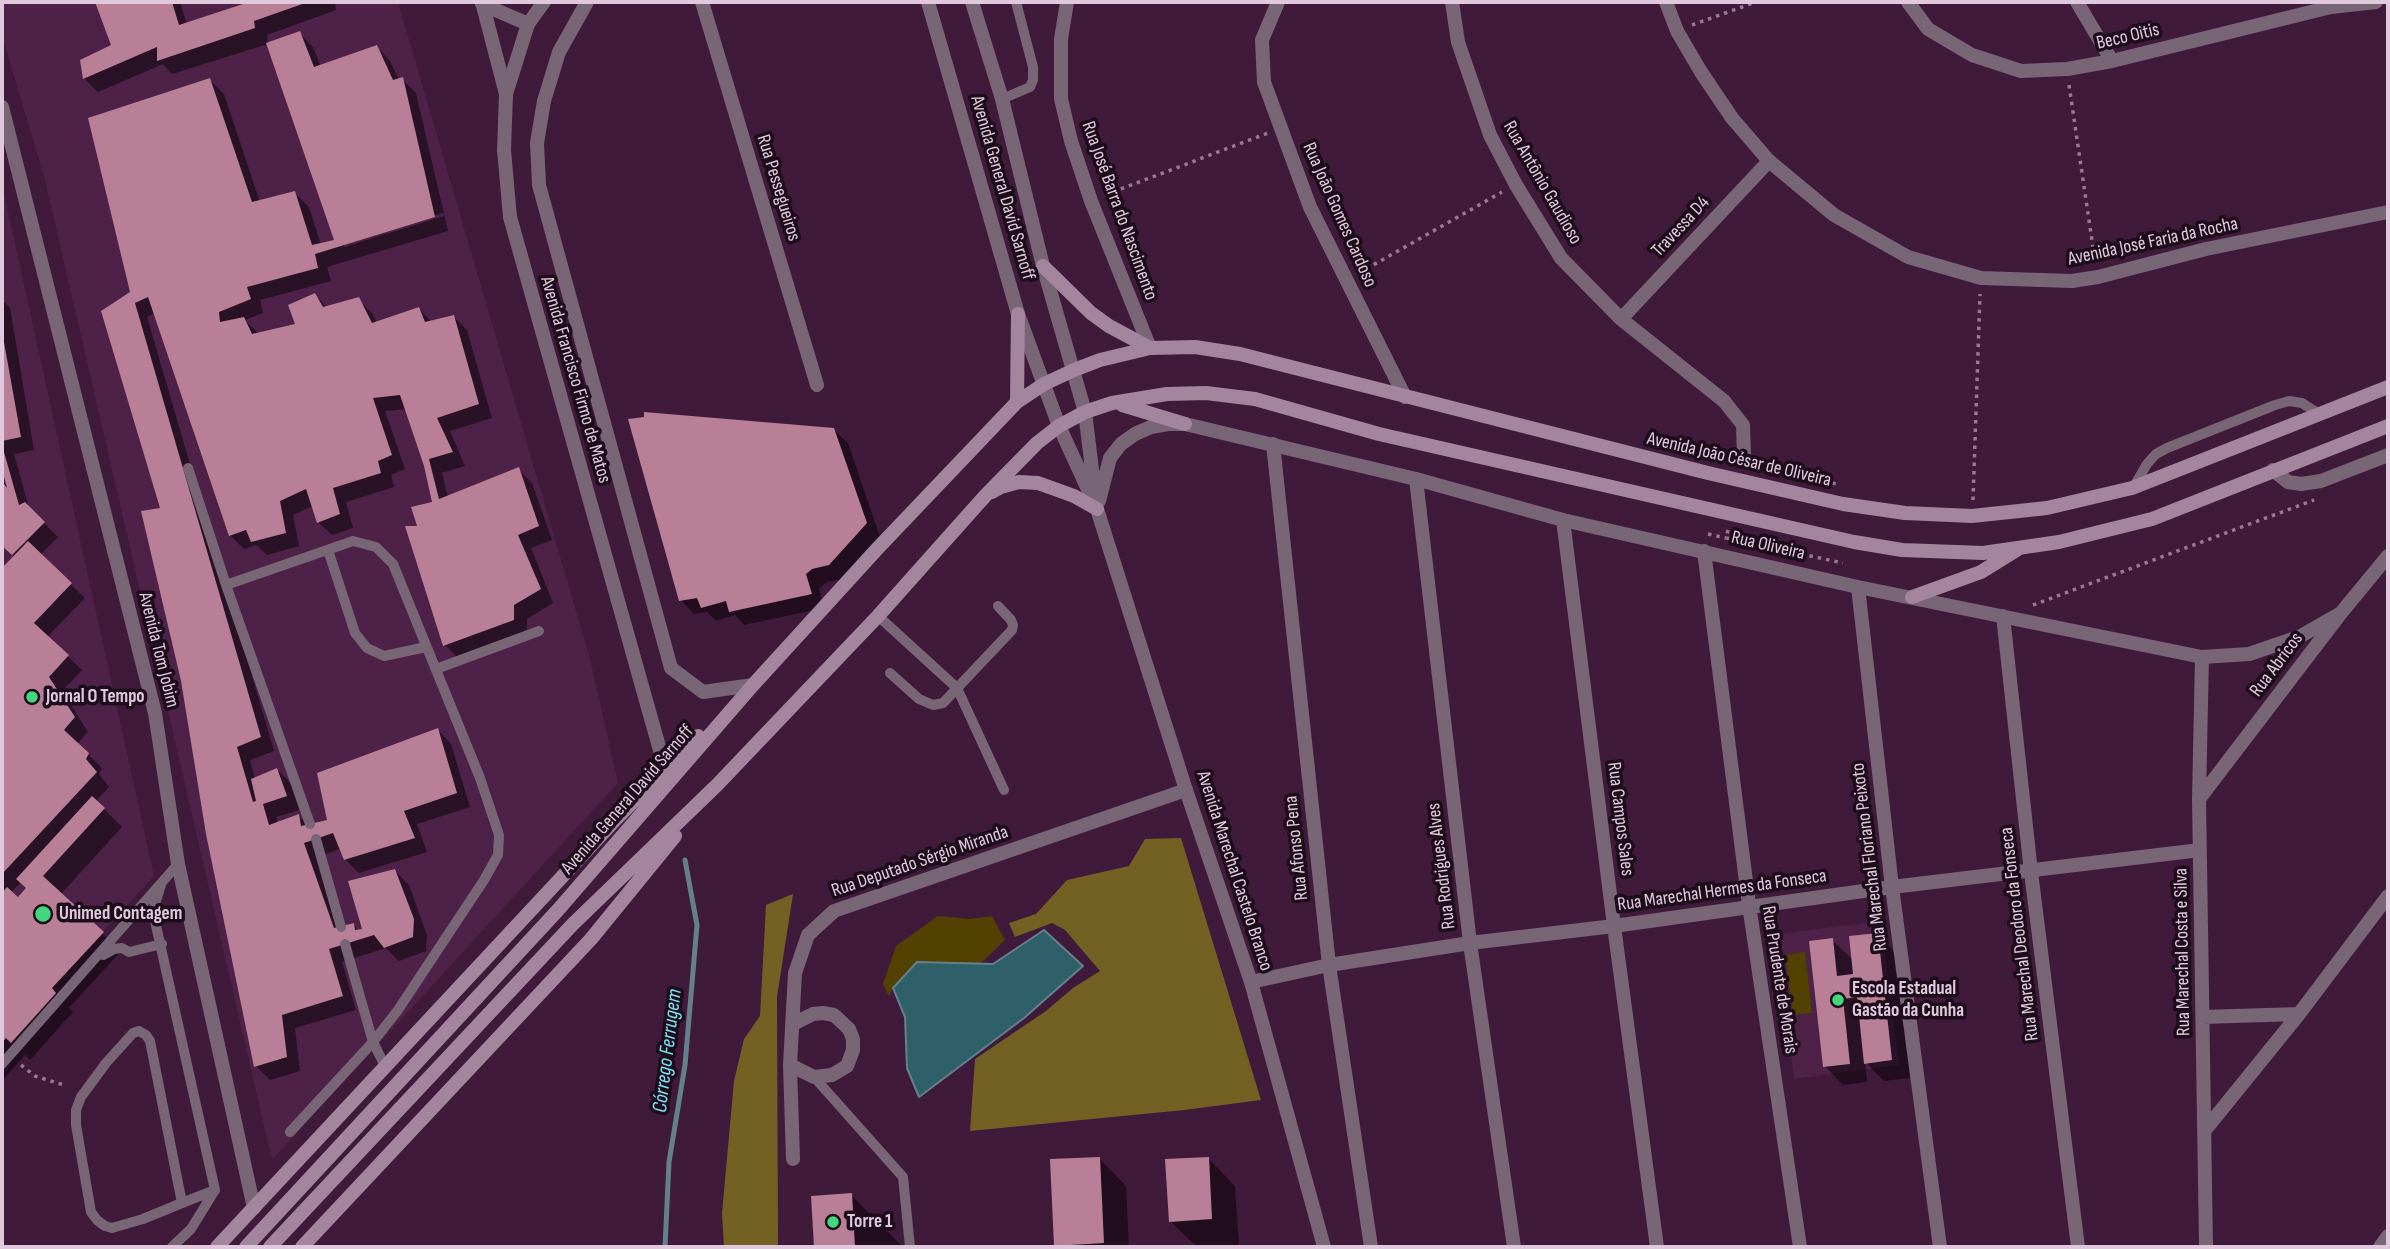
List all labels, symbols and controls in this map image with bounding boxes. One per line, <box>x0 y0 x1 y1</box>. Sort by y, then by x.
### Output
street label: Beco Oitis <box>2094 19 2162 55</box>
street label: Avenida General David Sarnoff <box>965 93 1039 283</box>
street label: Rua Antônio Gaudioso <box>1497 117 1587 249</box>
street label: Rua José Barra do Nascimento <box>1076 119 1162 303</box>
street label: Rua Pessegueiros <box>751 132 805 244</box>
street label: Rua João Gomes Cardoso <box>1297 139 1381 291</box>
street label: Travessa D4 <box>1647 192 1715 262</box>
street label: Avenida José Faria da Rocha <box>2066 213 2240 271</box>
street label: Avenida Francisco Firmo de Matos <box>535 274 615 486</box>
street label: Avenida João César de Oliveira <box>1645 428 1833 492</box>
street label: Rua Oliveira <box>1729 526 1807 566</box>
street label: Avenida Tom Jobim <box>133 590 183 710</box>
street label: Rua Abricos <box>2245 628 2309 702</box>
place label: Jornal O Tempo <box>46 686 145 708</box>
marker: Jornal O Tempo <box>24 689 40 705</box>
street label: Avenida General David Sarnoff <box>557 721 699 879</box>
street label: Rua Campos Sales <box>1602 761 1638 877</box>
street label: Rua Marechal Floriano Peixoto <box>1847 762 1893 952</box>
street label: Avenida Marechal Castelo Branco <box>1191 768 1277 974</box>
street label: Rua Afonso Pena <box>1280 795 1314 901</box>
street label: Rua Rodrigues Alves <box>1423 802 1461 930</box>
street label: Rua Deputado Sérgio Miranda <box>829 821 1011 903</box>
street label: Rua Marechal Deodoro da Fonseca <box>1996 826 2044 1042</box>
street label: Rua Marechal Hermes da Fonseca <box>1616 865 1828 917</box>
street label: Rua Marechal Costa e Silva <box>2170 868 2196 1036</box>
place label: Unimed Contagem <box>59 903 182 925</box>
marker: Unimed Contagem <box>33 904 53 924</box>
street label: Rua Prudente de Morais <box>1756 905 1802 1055</box>
place label: Escola Estadual Gastão da Cunha <box>1852 978 1964 1022</box>
water label: Córrego Ferrugem <box>648 988 688 1114</box>
marker: Escola Estadual Gastão da Cunha <box>1830 992 1846 1008</box>
place label: Torre 1 <box>847 1211 892 1233</box>
marker: Torre 1 <box>825 1214 841 1230</box>

